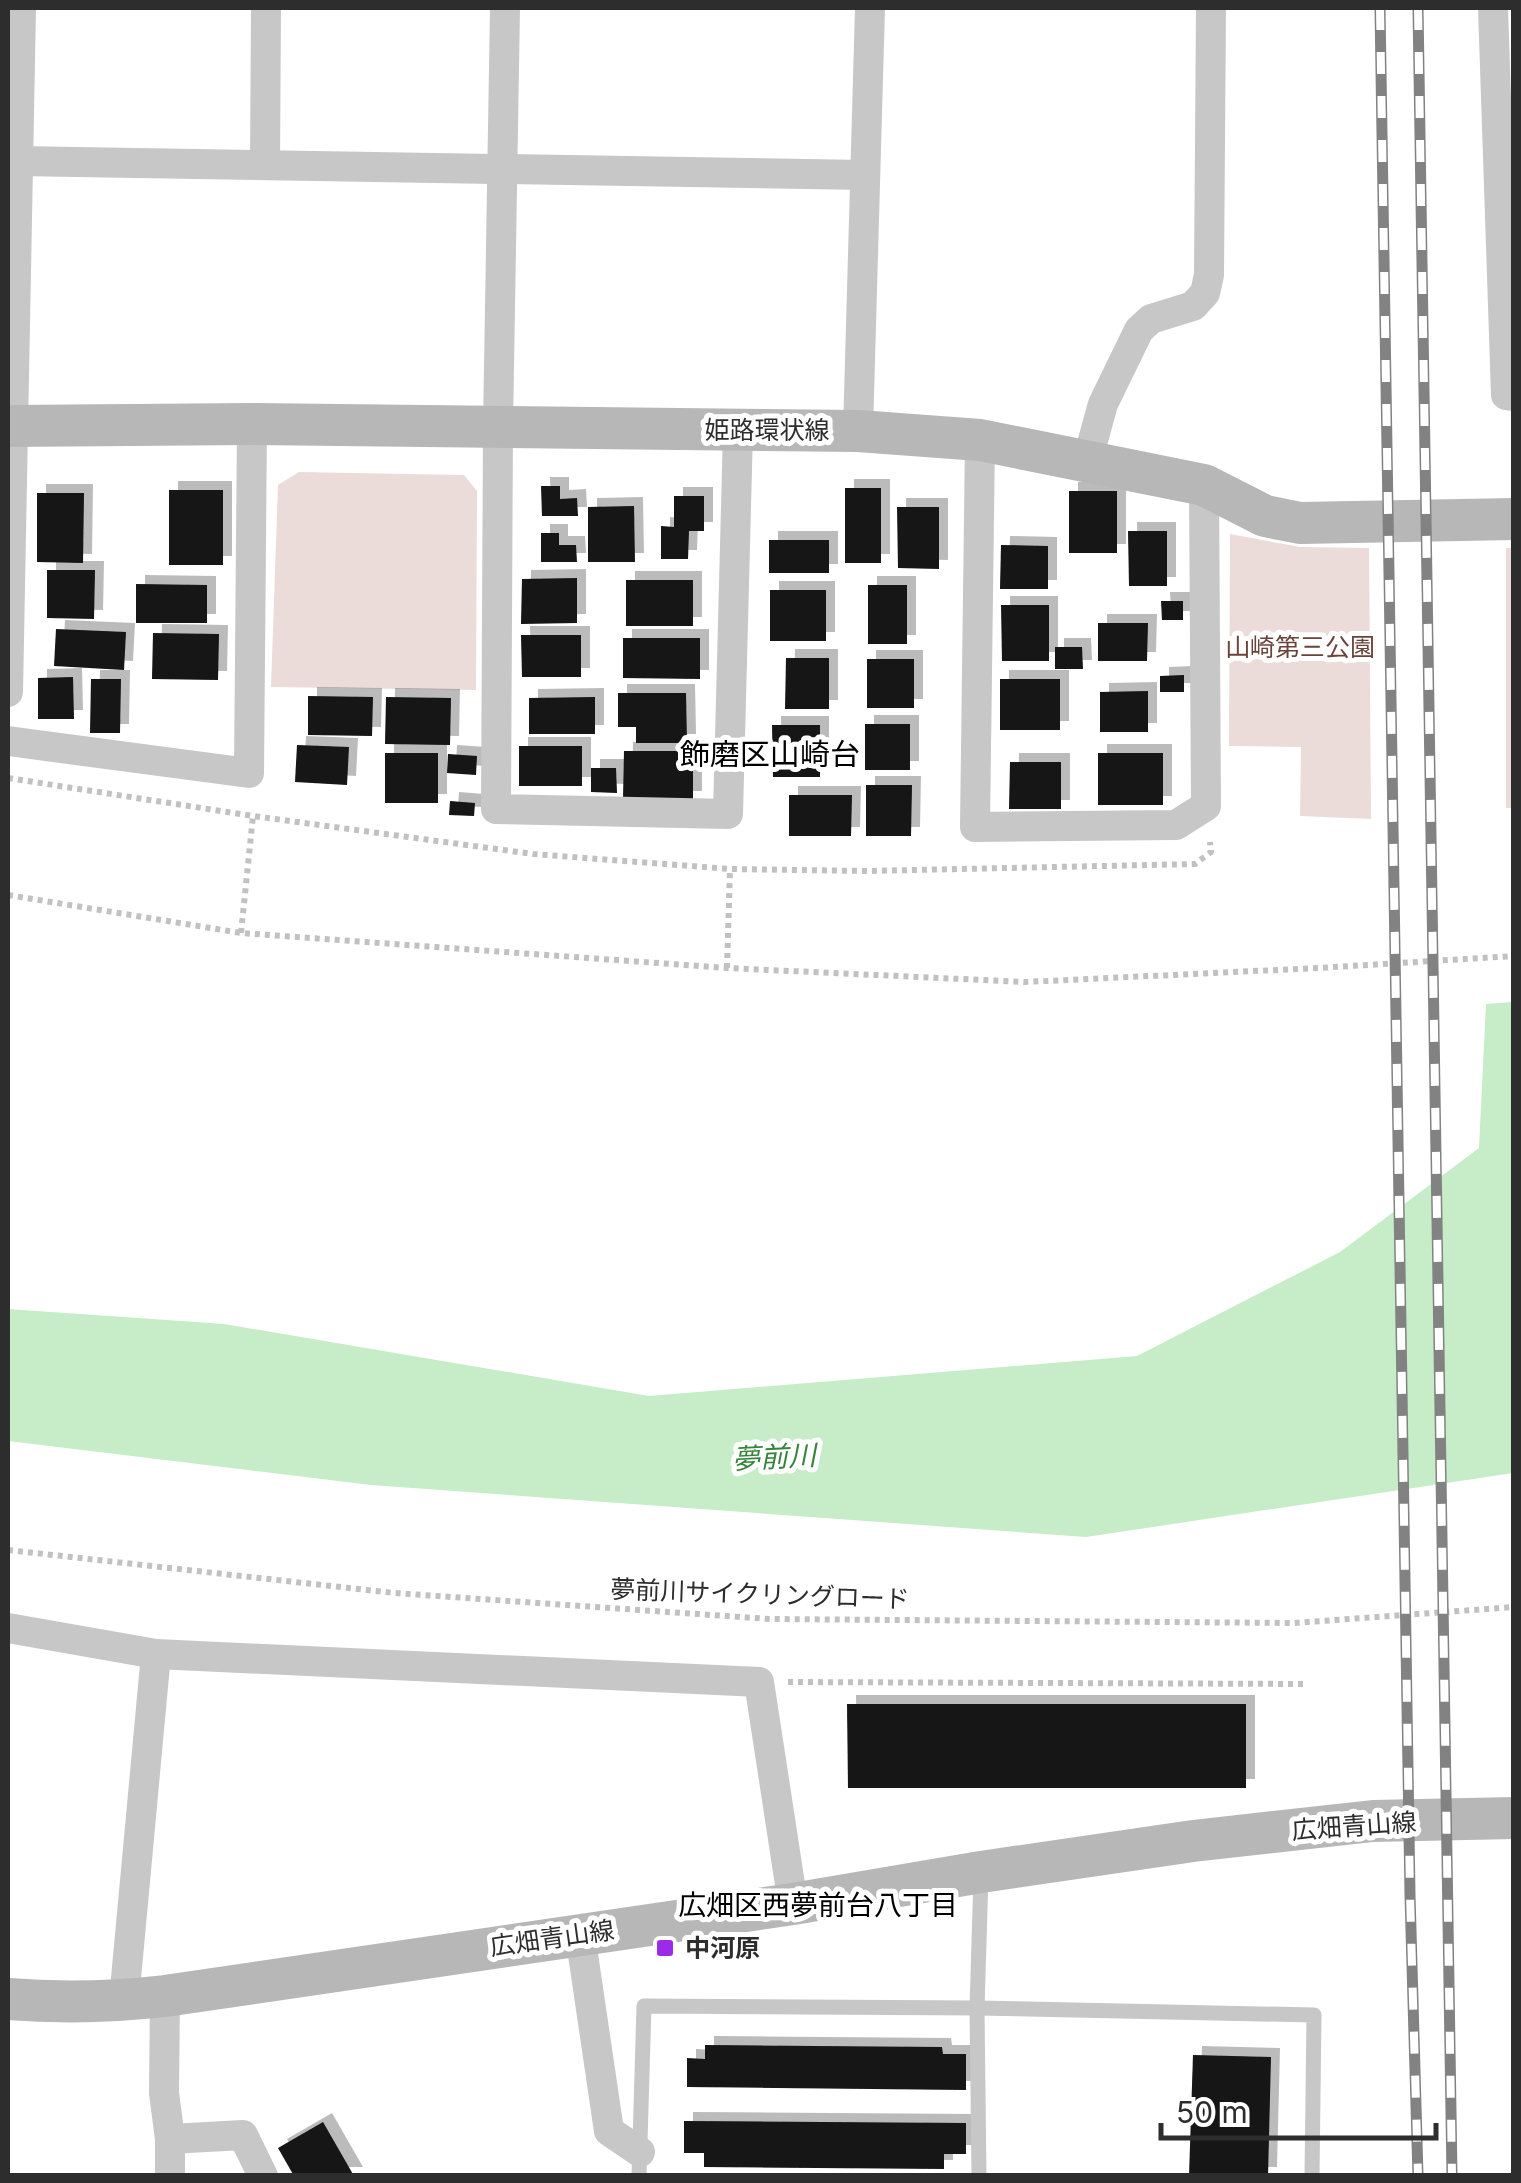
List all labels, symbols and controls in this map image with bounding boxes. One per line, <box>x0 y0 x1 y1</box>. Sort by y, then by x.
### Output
street label: 姫路環状線 <box>704 415 830 445</box>
park label: 山崎第三公園 <box>1225 632 1375 662</box>
district label: 飾磨区山崎台 <box>680 736 860 772</box>
water label: 夢前川 <box>731 1438 820 1476</box>
street label: 夢前川サイクリングロード <box>610 1574 910 1614</box>
street label: 広畑青山線 <box>1291 1807 1417 1845</box>
district label: 広畑区西夢前台八丁目 <box>678 1888 958 1922</box>
street label: 広畑青山線 <box>488 1914 616 1962</box>
place label: 中河原 <box>685 1933 760 1963</box>
marker: 中河原 <box>654 1937 676 1959</box>
scale bar <box>1161 2078 1436 2140</box>
text: 50 m <box>1176 2094 1248 2130</box>

